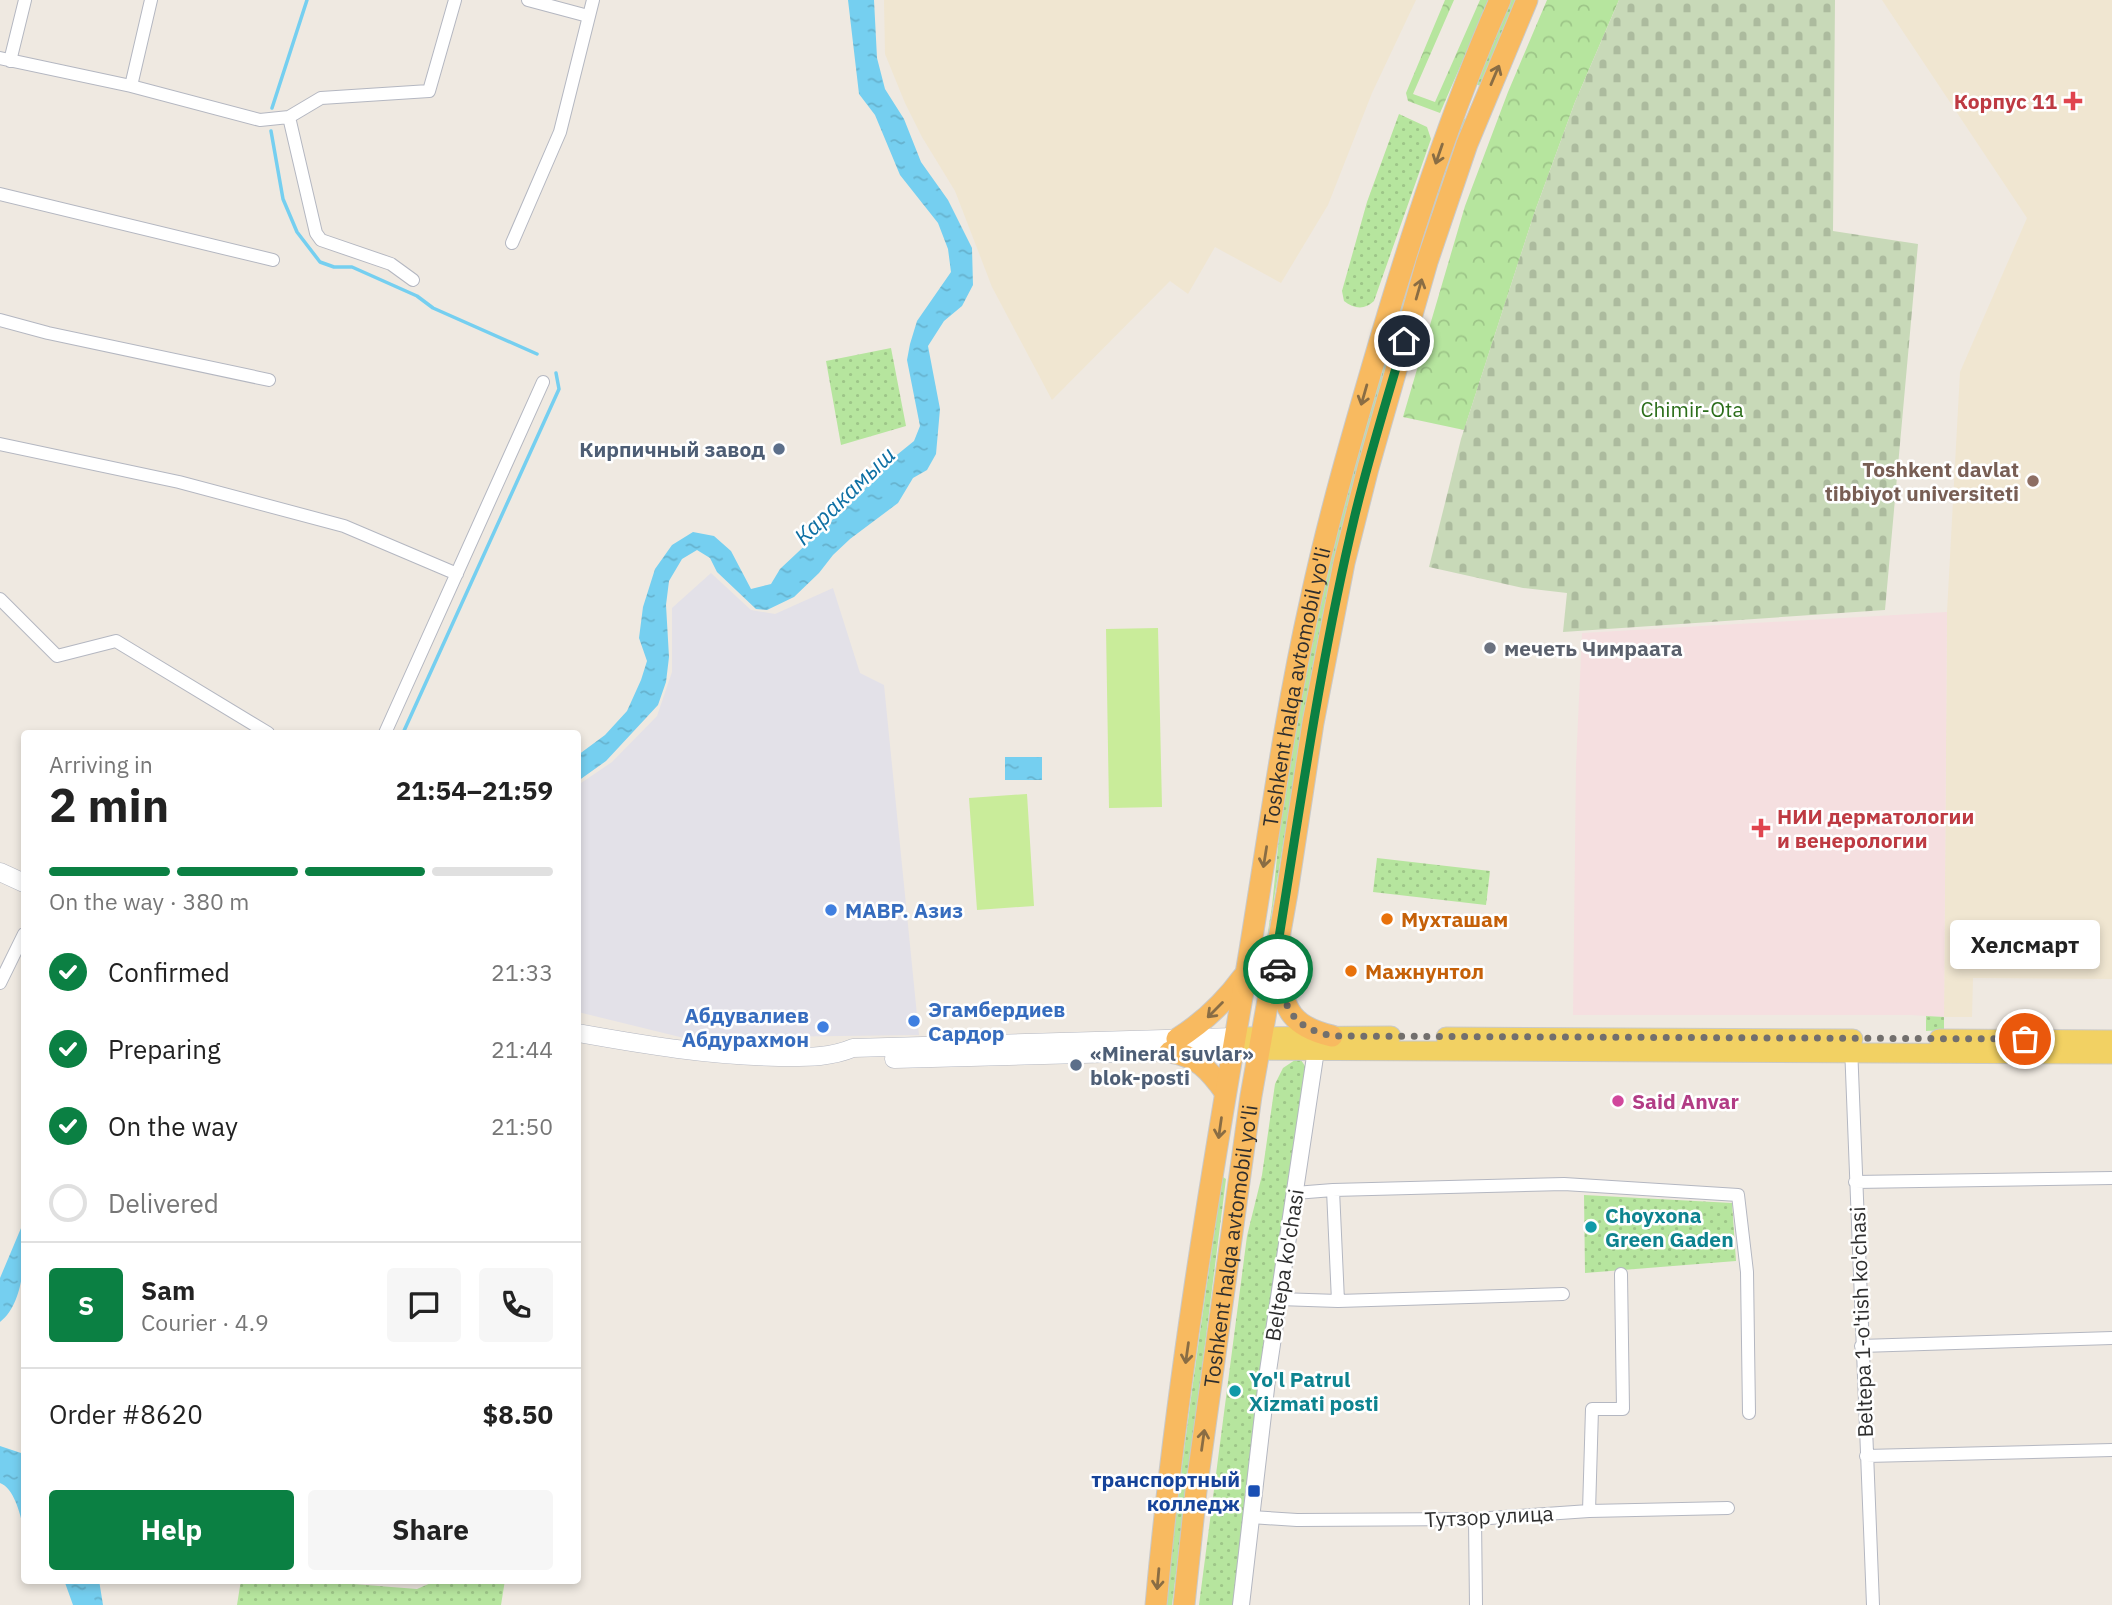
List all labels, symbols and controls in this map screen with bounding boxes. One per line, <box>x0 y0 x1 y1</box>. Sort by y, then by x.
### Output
one-way arrow <box>1489 65 1502 86</box>
place label: Корпус 11 <box>1954 87 2057 115</box>
marker: Корпус 11 <box>2063 91 2083 111</box>
one-way arrow <box>1431 143 1444 165</box>
one-way arrow <box>1413 279 1426 301</box>
pin <box>1374 311 1434 371</box>
icon: home <box>1385 322 1423 360</box>
one-way arrow <box>1357 384 1370 406</box>
park label: Chimir-Ota <box>1640 395 1744 423</box>
place label: Кирпичный завод <box>579 435 765 463</box>
water label: Каракамыш <box>787 439 901 551</box>
marker: Кирпичный завод <box>771 441 787 457</box>
place label: Toshkent davlat tibbiyot universiteti <box>1825 455 2019 507</box>
marker: Toshkent davlat tibbiyot universiteti <box>2025 473 2041 489</box>
street label: Toshkent halqa avtomobil yo'li <box>1256 544 1337 829</box>
place label: мечеть Чимраата <box>1504 634 1683 662</box>
marker: мечеть Чимраата <box>1482 640 1498 656</box>
text: Arriving in <box>49 749 153 779</box>
text: 21:54–21:59 <box>396 773 553 807</box>
text: 2 min <box>49 775 169 835</box>
place label: НИИ дерматологии и венерологии <box>1777 802 1974 854</box>
marker: НИИ дерматологии и венерологии <box>1751 818 1771 838</box>
one-way arrow <box>1258 845 1271 868</box>
text: On the way · 380 m <box>49 886 249 916</box>
place label: МАВР. Азиз <box>845 896 963 924</box>
marker: МАВР. Азиз <box>823 902 839 918</box>
place label: Мухташам <box>1401 905 1508 933</box>
marker: Мухташам <box>1379 911 1395 927</box>
callout: Хелсмарт <box>1950 920 2100 969</box>
text: Хелсмарт <box>1971 929 2079 959</box>
courier <box>1243 934 1313 1004</box>
icon: car <box>1259 950 1297 988</box>
icon: check <box>49 953 87 991</box>
text: Confirmed <box>108 955 230 989</box>
text: 21:33 <box>491 957 553 987</box>
place label: Мажнунтол <box>1365 957 1484 985</box>
marker: Мажнунтол <box>1343 963 1359 979</box>
place label: Эгамбердиев Сардор <box>928 995 1065 1047</box>
place label: Абдувалиев Абдурахмон <box>682 1001 809 1053</box>
one-way arrow <box>1207 1001 1224 1018</box>
pin <box>1995 1009 2055 1069</box>
marker: Эгамбердиев Сардор <box>906 1013 922 1029</box>
marker: Абдувалиев Абдурахмон <box>815 1019 831 1035</box>
icon: bag <box>2006 1020 2044 1058</box>
icon: check <box>49 1030 87 1068</box>
text: Preparing <box>108 1032 221 1066</box>
text: 21:44 <box>491 1034 553 1064</box>
place label: «Mineral suvlar» blok-posti <box>1090 1039 1254 1091</box>
marker: «Mineral suvlar» blok-posti <box>1068 1057 1084 1073</box>
place label: Said Anvar <box>1632 1087 1740 1115</box>
marker: Said Anvar <box>1610 1093 1626 1109</box>
street label: Toshkent halqa avtomobil yo'li <box>1197 1103 1264 1389</box>
icon: check <box>49 1107 87 1145</box>
text: On the way <box>108 1109 238 1143</box>
text: 21:50 <box>491 1111 553 1141</box>
one-way arrow <box>1213 1116 1226 1139</box>
text: Delivered <box>108 1186 219 1220</box>
street label: Beltepa ko'chasi <box>1258 1187 1310 1343</box>
place label: Choyxona Green Gaden <box>1605 1201 1734 1253</box>
street label: Beltepa 1-o'tish ko'chasi <box>1843 1206 1879 1438</box>
marker: Choyxona Green Gaden <box>1583 1219 1599 1235</box>
button: chat <box>387 1268 461 1342</box>
button: phone <box>479 1268 553 1342</box>
text: Sam <box>141 1273 195 1307</box>
text: S <box>78 1288 94 1322</box>
text: Courier · 4.9 <box>141 1307 269 1337</box>
one-way arrow <box>1180 1342 1193 1364</box>
place label: Yo'l Patrul Xizmati posti <box>1249 1365 1379 1417</box>
marker: Yo'l Patrul Xizmati posti <box>1227 1383 1243 1399</box>
text: Order #8620 <box>49 1397 203 1431</box>
text: $8.50 <box>483 1397 553 1431</box>
one-way arrow <box>1197 1429 1210 1452</box>
place label: транспортный колледж <box>1091 1465 1240 1517</box>
marker: транспортный колледж <box>1246 1483 1262 1499</box>
button: Help <box>49 1490 294 1570</box>
button: Share <box>308 1490 553 1570</box>
street label: Тутзор улица <box>1424 1499 1554 1533</box>
one-way arrow <box>1151 1567 1164 1590</box>

